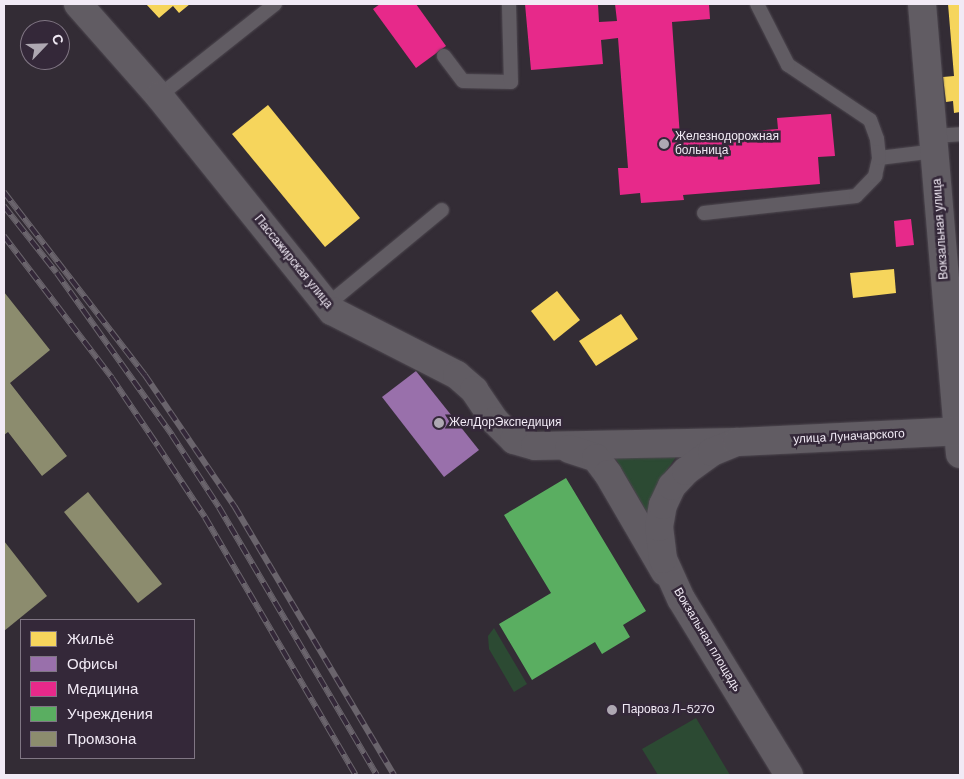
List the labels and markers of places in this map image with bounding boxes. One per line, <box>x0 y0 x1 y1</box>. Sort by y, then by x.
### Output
place label: Железнодорожная больница <box>675 130 779 158</box>
marker: Железнодорожная больница <box>657 137 671 151</box>
place label: ЖелДорЭкспедиция <box>449 416 562 430</box>
marker: ЖелДорЭкспедиция <box>433 417 445 429</box>
place label: Паровоз Л-5270 <box>622 703 715 717</box>
marker: Паровоз Л-5270 <box>606 704 618 716</box>

